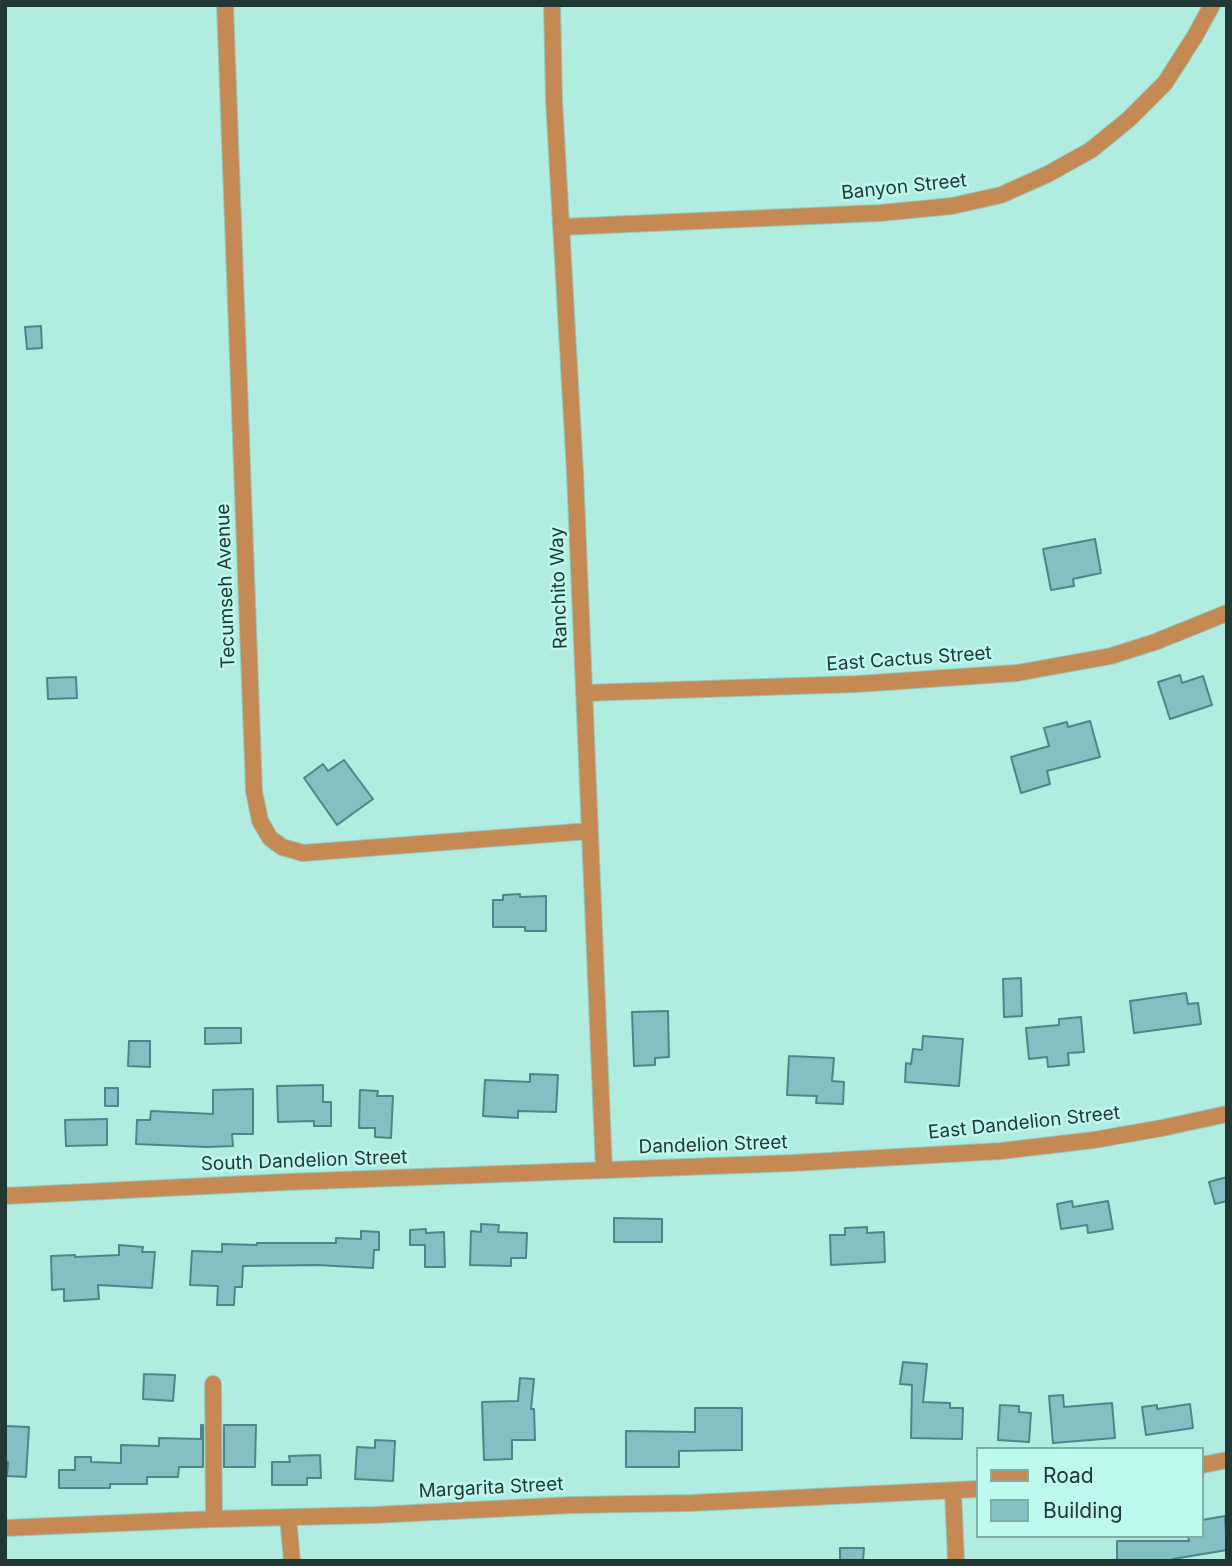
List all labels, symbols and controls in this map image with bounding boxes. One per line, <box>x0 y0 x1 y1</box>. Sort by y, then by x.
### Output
street label: Banyon Street <box>840 169 968 205</box>
street label: Tecumseh Avenue <box>212 503 240 669</box>
street label: Ranchito Way <box>545 526 573 650</box>
street label: East Cactus Street <box>826 642 992 676</box>
street label: East Dandelion Street <box>927 1102 1121 1144</box>
street label: Dandelion Street <box>638 1131 788 1159</box>
street label: South Dandelion Street <box>200 1146 408 1176</box>
legend <box>976 1447 1204 1538</box>
text: Road <box>1043 1463 1094 1488</box>
street label: Margarita Street <box>418 1473 564 1503</box>
text: Building <box>1043 1498 1123 1523</box>

